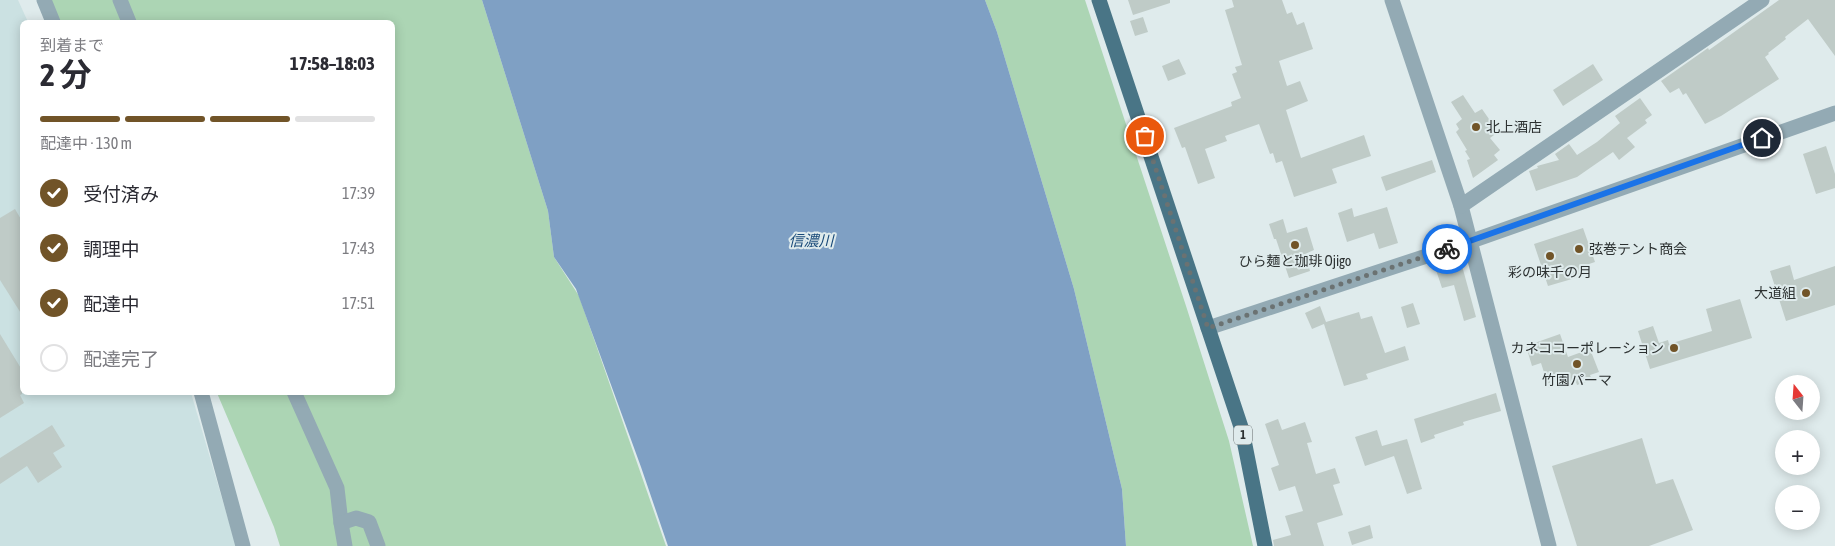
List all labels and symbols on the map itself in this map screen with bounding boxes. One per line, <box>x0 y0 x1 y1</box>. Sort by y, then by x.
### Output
pin <box>1124 115 1166 157</box>
pin <box>1741 117 1783 159</box>
place label: 北上酒店 <box>1486 119 1542 135</box>
marker: 北上酒店 <box>1470 121 1482 133</box>
courier <box>1422 224 1472 274</box>
water label: 信濃川 <box>788 232 835 249</box>
marker: ひら麺と珈琲 Ojigo <box>1289 239 1301 251</box>
place label: 弦巻テント商会 <box>1589 241 1687 257</box>
marker: 弦巻テント商会 <box>1573 243 1585 255</box>
marker: 彩の味千の月 <box>1544 250 1556 262</box>
place label: ひら麺と珈琲 Ojigo <box>1239 253 1351 269</box>
place label: 彩の味千の月 <box>1508 264 1592 280</box>
place label: 大道組 <box>1754 285 1796 301</box>
marker: 大道組 <box>1800 287 1812 299</box>
place label: カネココーポレーション <box>1511 340 1664 356</box>
marker: カネココーポレーション <box>1668 342 1680 354</box>
marker: 竹園パーマ <box>1571 358 1583 370</box>
place label: 竹園パーマ <box>1542 372 1612 388</box>
north arrow <box>1775 375 1820 420</box>
road number: 1 <box>1234 426 1252 444</box>

